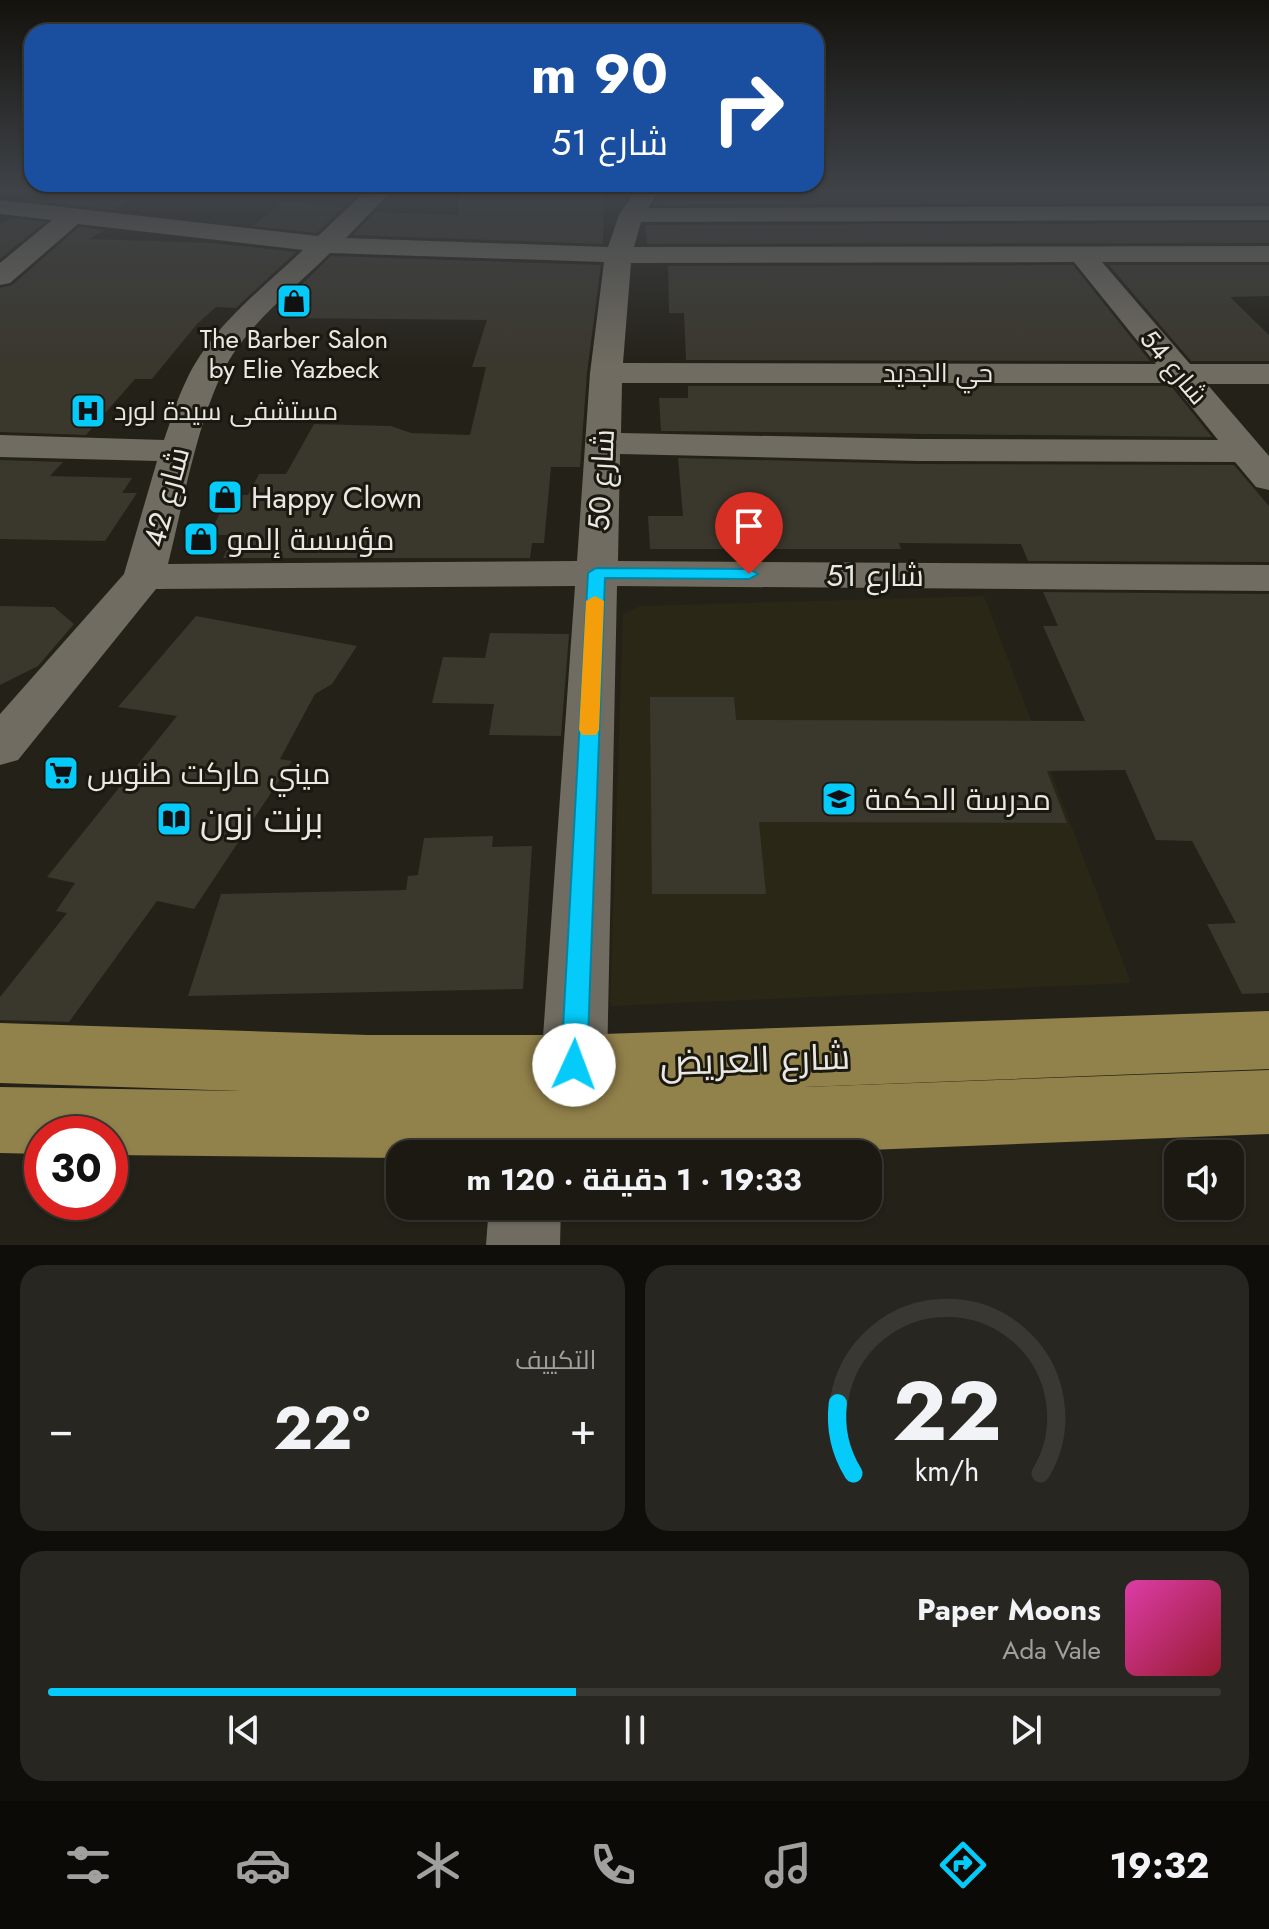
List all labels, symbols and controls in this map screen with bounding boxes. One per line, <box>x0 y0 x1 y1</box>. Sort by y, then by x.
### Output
text: 90 m <box>531 33 668 114</box>
icon: right <box>696 56 800 160</box>
text: شارع 51 <box>551 116 668 168</box>
shop icon: The Barber Salon by Elie Yazbeck <box>275 282 313 320</box>
place label: The Barber Salon by Elie Yazbeck <box>200 320 388 388</box>
street label: شارع 54 <box>1131 321 1217 413</box>
street label: حي الجديد <box>883 354 993 394</box>
hospital icon: مستشفى سيدة لورد <box>69 392 107 430</box>
place label: مستشفى سيدة لورد <box>114 392 338 430</box>
street label: شارع 50 <box>577 428 625 532</box>
street label: شارع 42 <box>132 442 200 552</box>
place label: Happy Clown <box>251 476 422 519</box>
shop icon: Happy Clown <box>206 478 244 516</box>
pin <box>715 492 783 574</box>
icon: arrive <box>727 504 771 548</box>
place label: مؤسسة إلمو <box>227 518 394 561</box>
shop icon: مؤسسة إلمو <box>182 520 220 558</box>
street label: شارع 51 <box>826 554 924 597</box>
place label: ميني ماركت طنوس <box>87 752 330 797</box>
supermarket icon: ميني ماركت طنوس <box>42 754 80 792</box>
place label: مدرسة الحكمة <box>865 778 1051 821</box>
school or university icon: مدرسة الحكمة <box>820 780 858 818</box>
place label: برنت زون <box>200 793 323 845</box>
library icon: برنت زون <box>155 800 193 838</box>
position arrow <box>532 1023 616 1107</box>
street label: شارع العريض <box>659 1030 851 1088</box>
speed limit sign: 30 <box>24 1116 128 1220</box>
map controls <box>1164 1140 1244 1220</box>
button: sound <box>1164 1140 1244 1220</box>
text: 19:33 · 1 دقيقة · 120 m <box>466 1158 802 1201</box>
text: التكييف <box>515 1341 597 1379</box>
text: 22 <box>892 1351 1001 1471</box>
text: 22° <box>273 1385 370 1472</box>
text: − <box>48 1397 74 1461</box>
text: + <box>569 1397 596 1461</box>
text: km/h <box>914 1450 979 1492</box>
text: Paper Moons <box>917 1588 1101 1631</box>
text: Ada Vale <box>1002 1631 1101 1669</box>
icon: previous <box>222 1708 266 1752</box>
icon: pause <box>613 1708 657 1752</box>
icon: next <box>1004 1708 1048 1752</box>
icon: filters <box>60 1837 116 1893</box>
icon: car <box>235 1837 291 1893</box>
icon: climate <box>410 1837 466 1893</box>
icon: phone <box>585 1837 641 1893</box>
icon: music <box>760 1837 816 1893</box>
icon: directions <box>935 1837 991 1893</box>
text: 19:32 <box>1110 1839 1210 1891</box>

